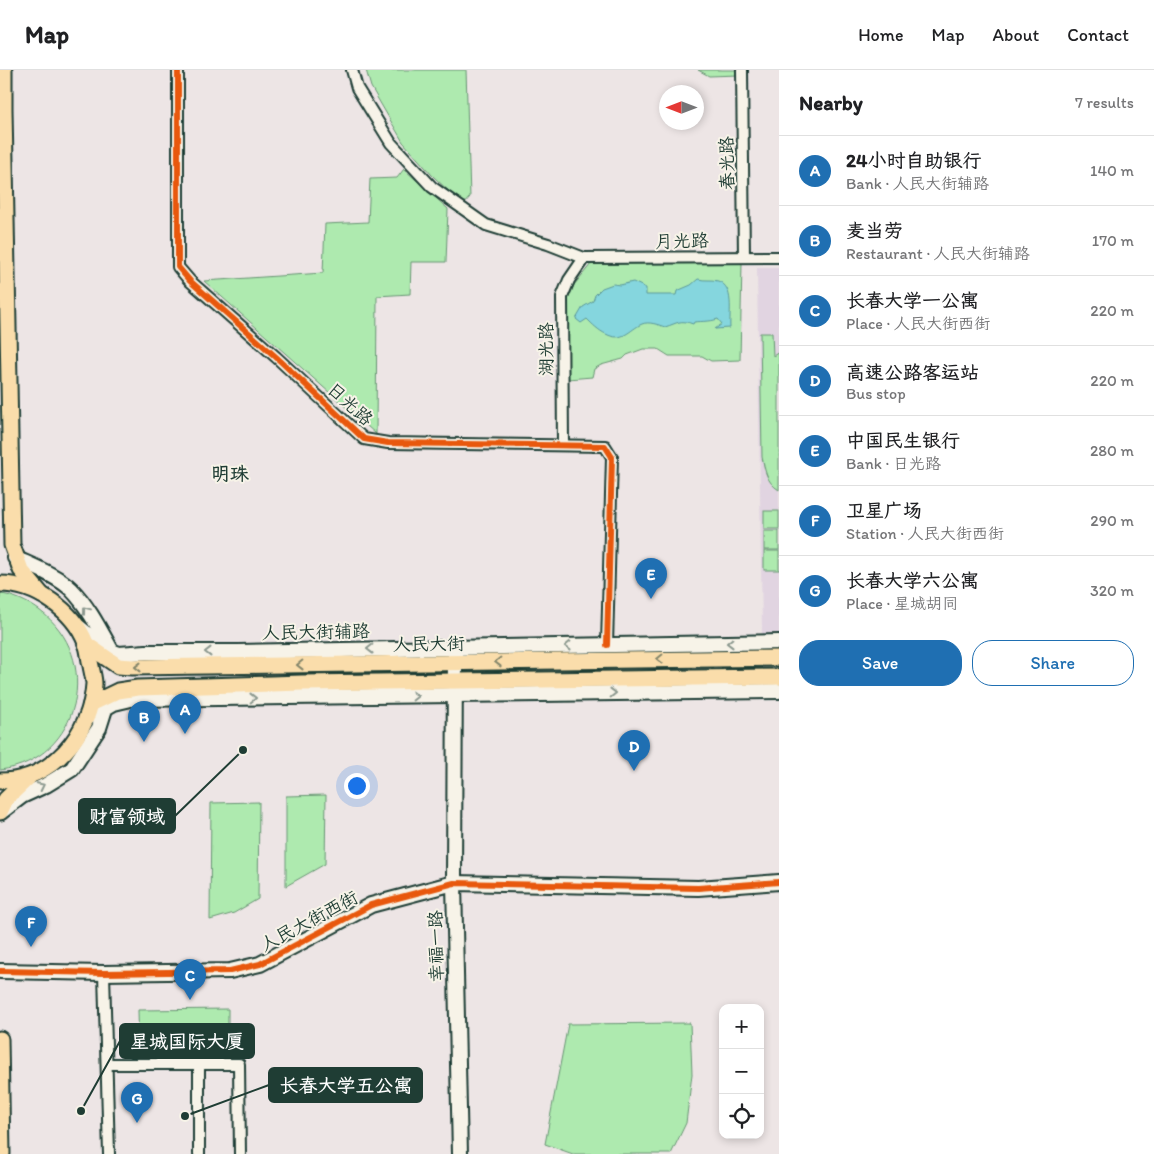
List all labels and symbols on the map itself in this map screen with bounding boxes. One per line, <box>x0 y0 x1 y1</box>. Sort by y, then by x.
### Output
north arrow <box>659 85 704 130</box>
street label: 春光路 <box>716 136 738 190</box>
street label: 月光路 <box>655 230 709 252</box>
street label: 湖光路 <box>535 322 557 376</box>
street label: 日光路 <box>323 378 377 430</box>
district label: 明珠 <box>211 462 249 485</box>
pin: E <box>635 558 667 599</box>
one-way arrow <box>84 607 92 616</box>
street label: 人民大街辅路 <box>262 620 370 644</box>
street label: 人民大街 <box>393 632 465 656</box>
one-way arrow <box>726 637 734 648</box>
one-way arrow <box>564 641 572 651</box>
one-way arrow <box>366 644 374 655</box>
one-way arrow <box>204 647 212 657</box>
one-way arrow <box>656 654 664 664</box>
one-way arrow <box>494 656 502 667</box>
one-way arrow <box>296 660 304 670</box>
one-way arrow <box>134 662 142 672</box>
one-way arrow <box>609 688 617 698</box>
one-way arrow <box>412 691 419 701</box>
pin: A <box>169 693 201 734</box>
one-way arrow <box>249 693 257 703</box>
pin: B <box>128 701 160 742</box>
pin: D <box>618 730 650 771</box>
your location <box>344 773 370 799</box>
one-way arrow <box>36 782 45 793</box>
callout: 财富领域 <box>79 799 175 833</box>
text: 财富领域 <box>89 805 165 828</box>
street label: 人民大街西街 <box>256 886 362 956</box>
pin: F <box>15 906 47 947</box>
street label: 幸福一路 <box>424 910 448 982</box>
pin: C <box>174 959 206 1000</box>
callout: 星城国际大厦 <box>120 1024 254 1058</box>
text: 星城国际大厦 <box>130 1030 244 1053</box>
callout: 长春大学五公寓 <box>269 1068 422 1102</box>
text: 长春大学五公寓 <box>279 1074 413 1097</box>
pin: G <box>121 1082 153 1123</box>

